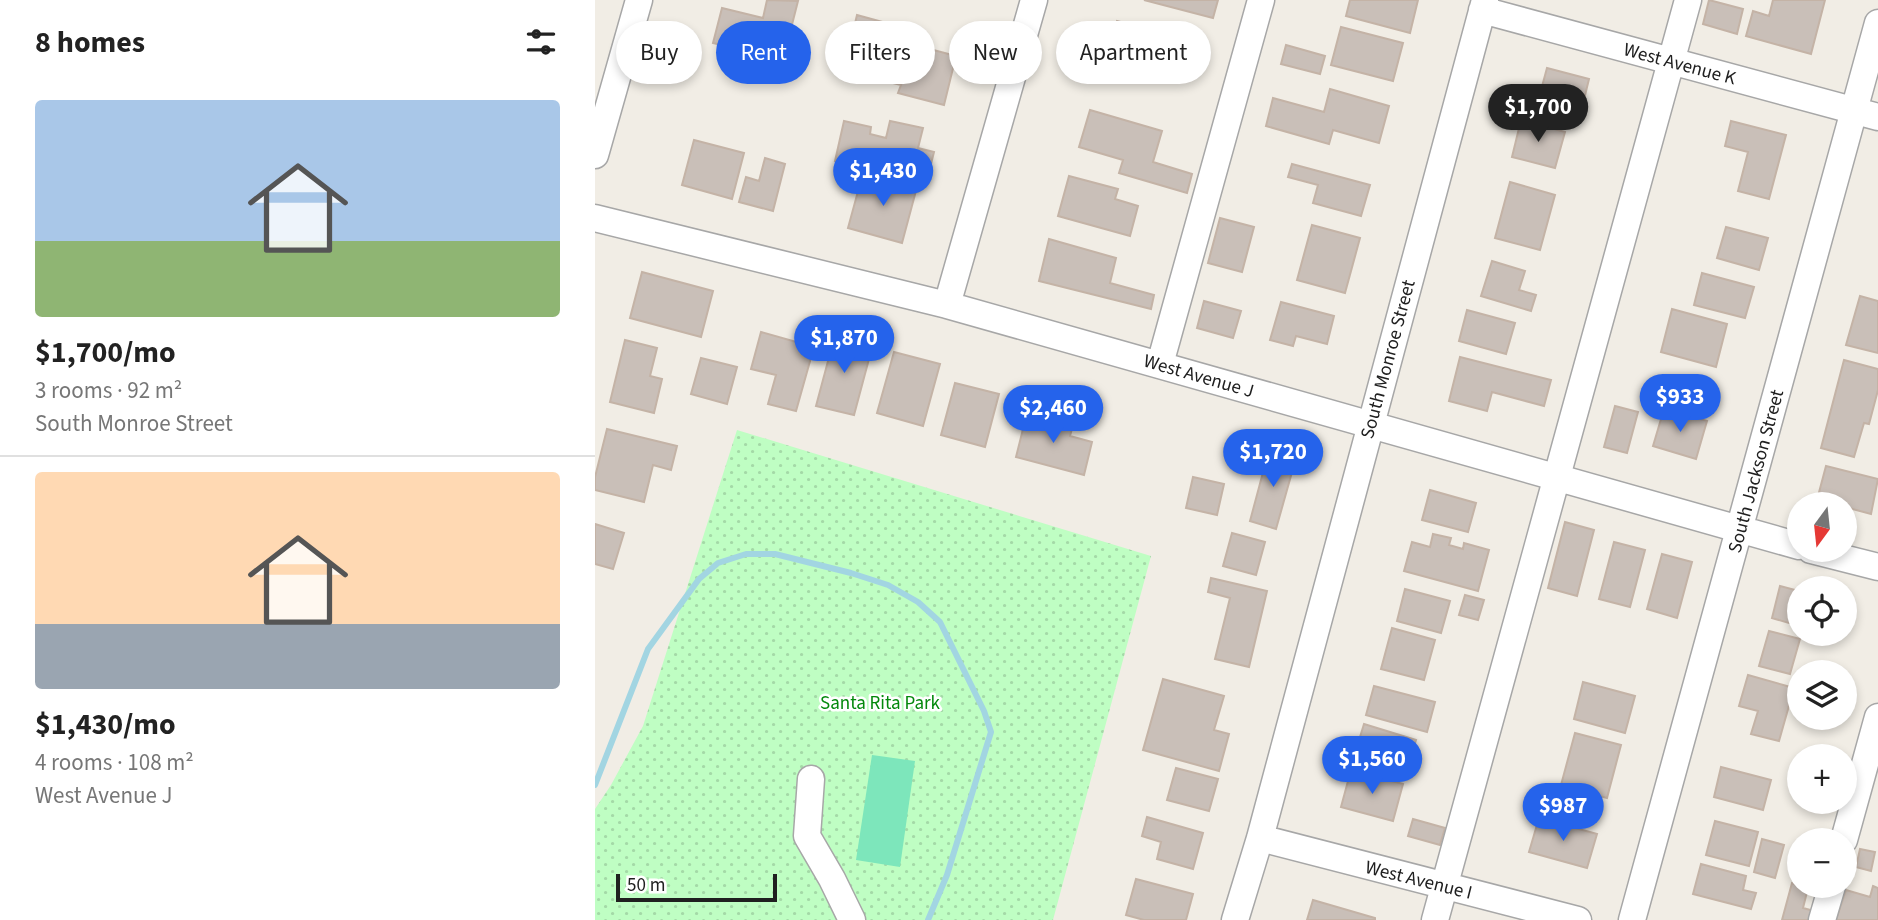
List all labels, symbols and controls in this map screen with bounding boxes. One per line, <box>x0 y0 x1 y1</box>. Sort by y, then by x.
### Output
text: 8 homes <box>35 21 145 64</box>
chip: Buy <box>616 21 702 84</box>
chip: Rent <box>716 21 811 84</box>
chip: Filters <box>825 21 935 84</box>
chip: New <box>949 21 1042 84</box>
chip: Apartment <box>1056 21 1211 84</box>
icon: filters <box>522 23 560 61</box>
street label: West Avenue K <box>1620 36 1739 92</box>
pin: $1,700 <box>1481 85 1595 144</box>
text: $1,700 <box>1504 90 1572 123</box>
icon: home <box>235 145 361 271</box>
pin: $1,430 <box>826 148 940 208</box>
text: $1,430 <box>849 154 917 187</box>
street label: South Monroe Street <box>1354 276 1423 442</box>
pin: $1,870 <box>787 316 901 375</box>
text: $1,870 <box>810 321 878 354</box>
text: $1,700/mo <box>35 331 176 374</box>
street label: West Avenue J <box>1140 348 1257 405</box>
text: 3 rooms · 92 m² <box>35 374 182 407</box>
pin: $933 <box>1639 374 1721 434</box>
text: $933 <box>1656 380 1704 413</box>
pin: $2,460 <box>996 386 1110 445</box>
street label: South Jackson Street <box>1722 386 1791 556</box>
text: $2,460 <box>1019 391 1087 424</box>
text: South Monroe Street <box>35 407 233 440</box>
pin: $1,720 <box>1216 430 1330 489</box>
text: $1,720 <box>1239 435 1307 468</box>
north arrow <box>1787 492 1857 562</box>
map controls <box>1787 492 1857 898</box>
icon: home <box>235 517 361 643</box>
button: locate <box>1787 576 1857 646</box>
button: layers <box>1787 660 1857 730</box>
park label: Santa Rita Park <box>820 690 941 717</box>
text: $1,430/mo <box>35 703 176 746</box>
pin: $1,560 <box>1315 736 1429 796</box>
text: $1,560 <box>1338 742 1406 775</box>
button: + <box>1787 744 1857 814</box>
text: 4 rooms · 108 m² <box>35 746 194 779</box>
text: West Avenue J <box>35 779 173 812</box>
pin: $987 <box>1522 784 1604 843</box>
text: $987 <box>1539 789 1587 822</box>
button: − <box>1787 828 1857 898</box>
street label: West Avenue I <box>1362 854 1475 907</box>
scale bar <box>616 871 777 903</box>
text: 50 m <box>627 872 665 899</box>

